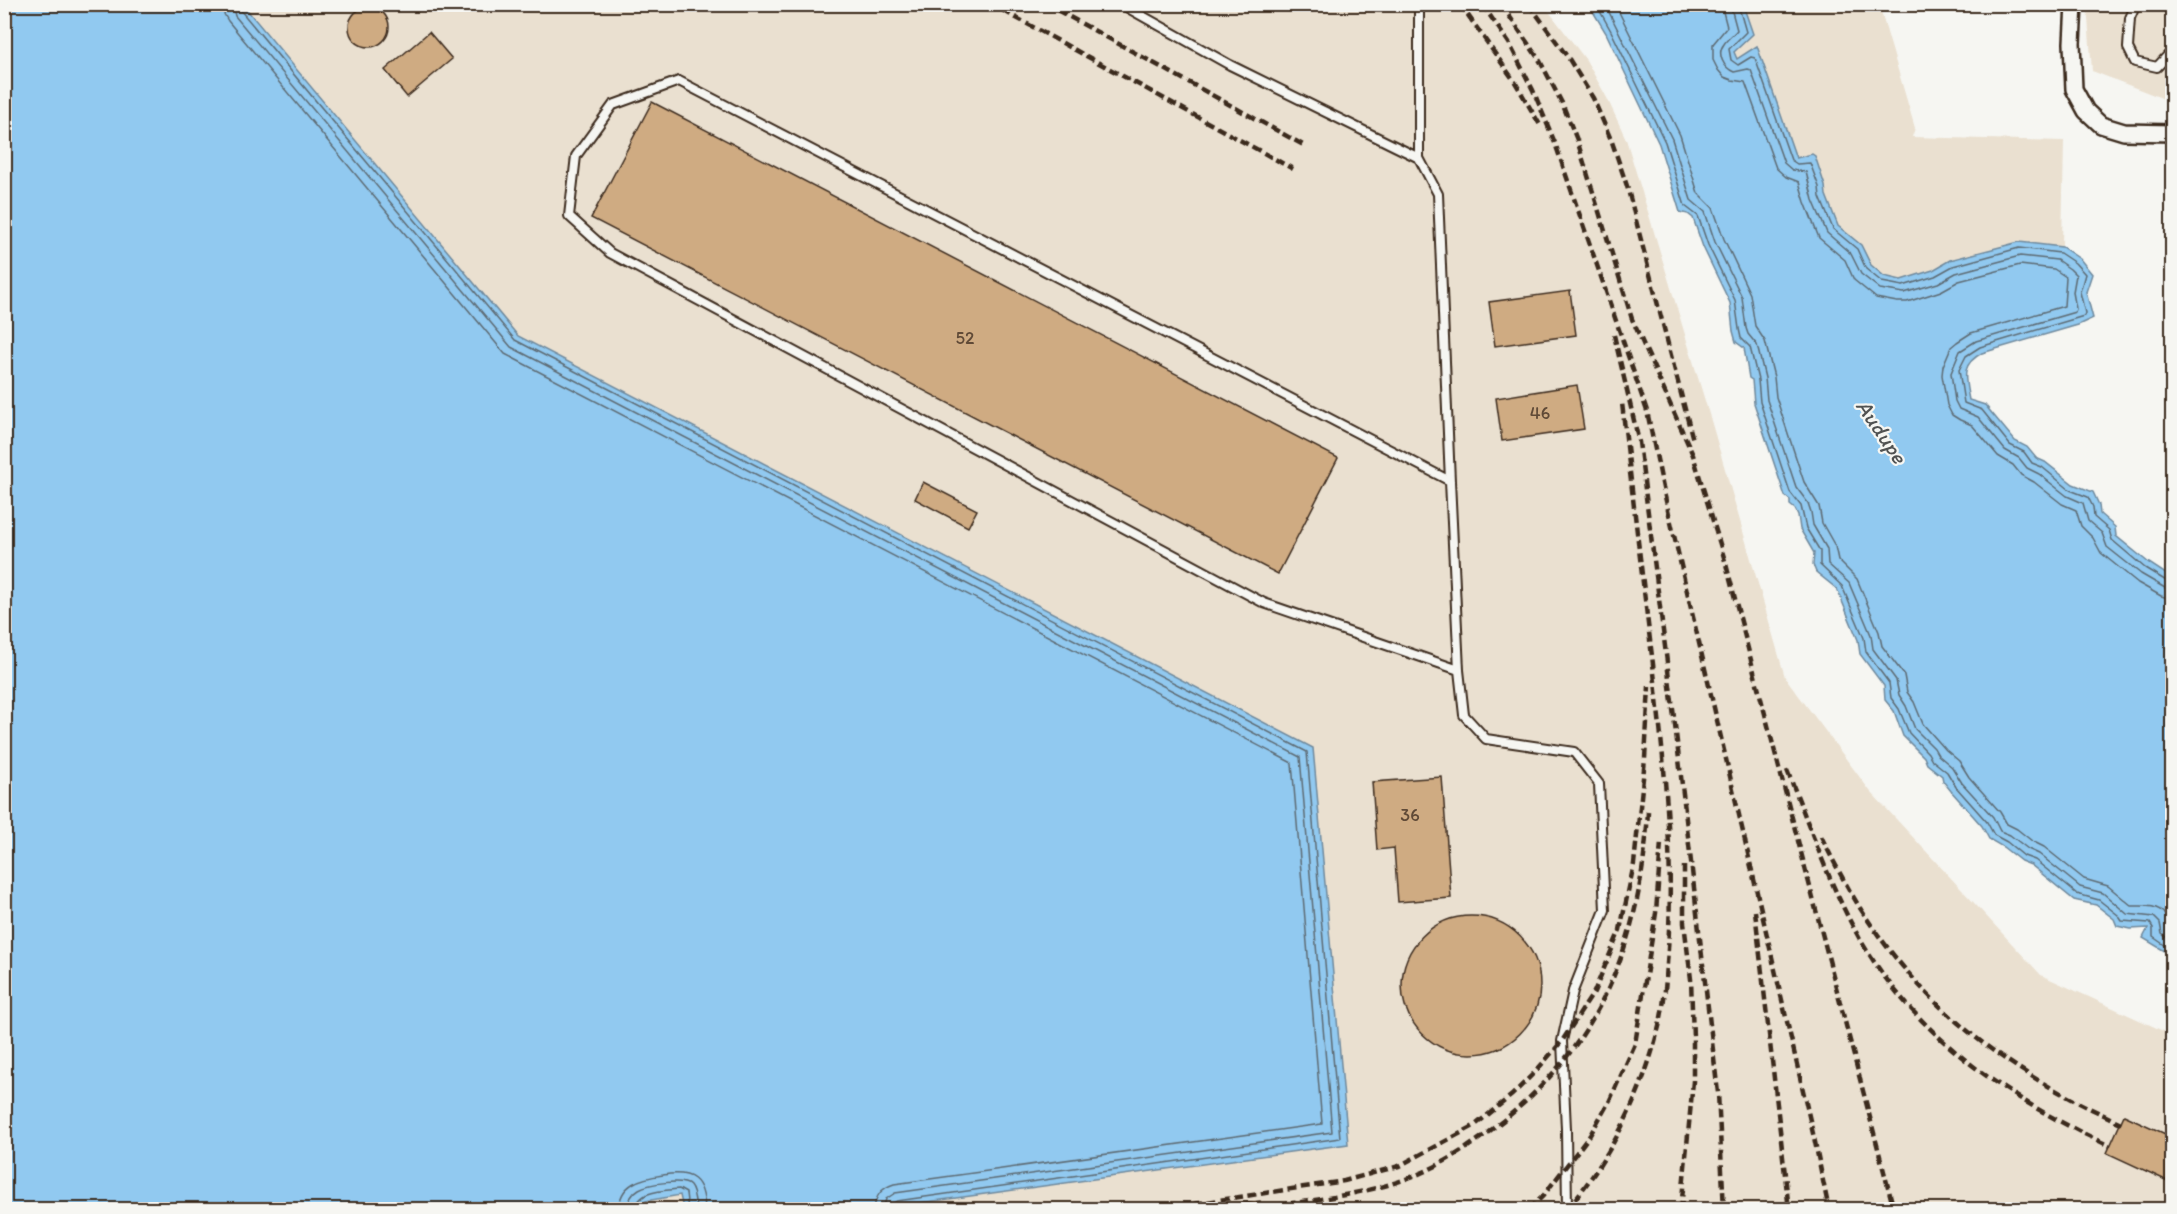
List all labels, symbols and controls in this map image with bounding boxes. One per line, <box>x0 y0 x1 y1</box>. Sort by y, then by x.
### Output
house number: 52 <box>956 327 975 349</box>
water label: Audupe <box>1850 394 1914 470</box>
house number: 46 <box>1530 402 1550 424</box>
house number: 36 <box>1400 804 1420 826</box>

